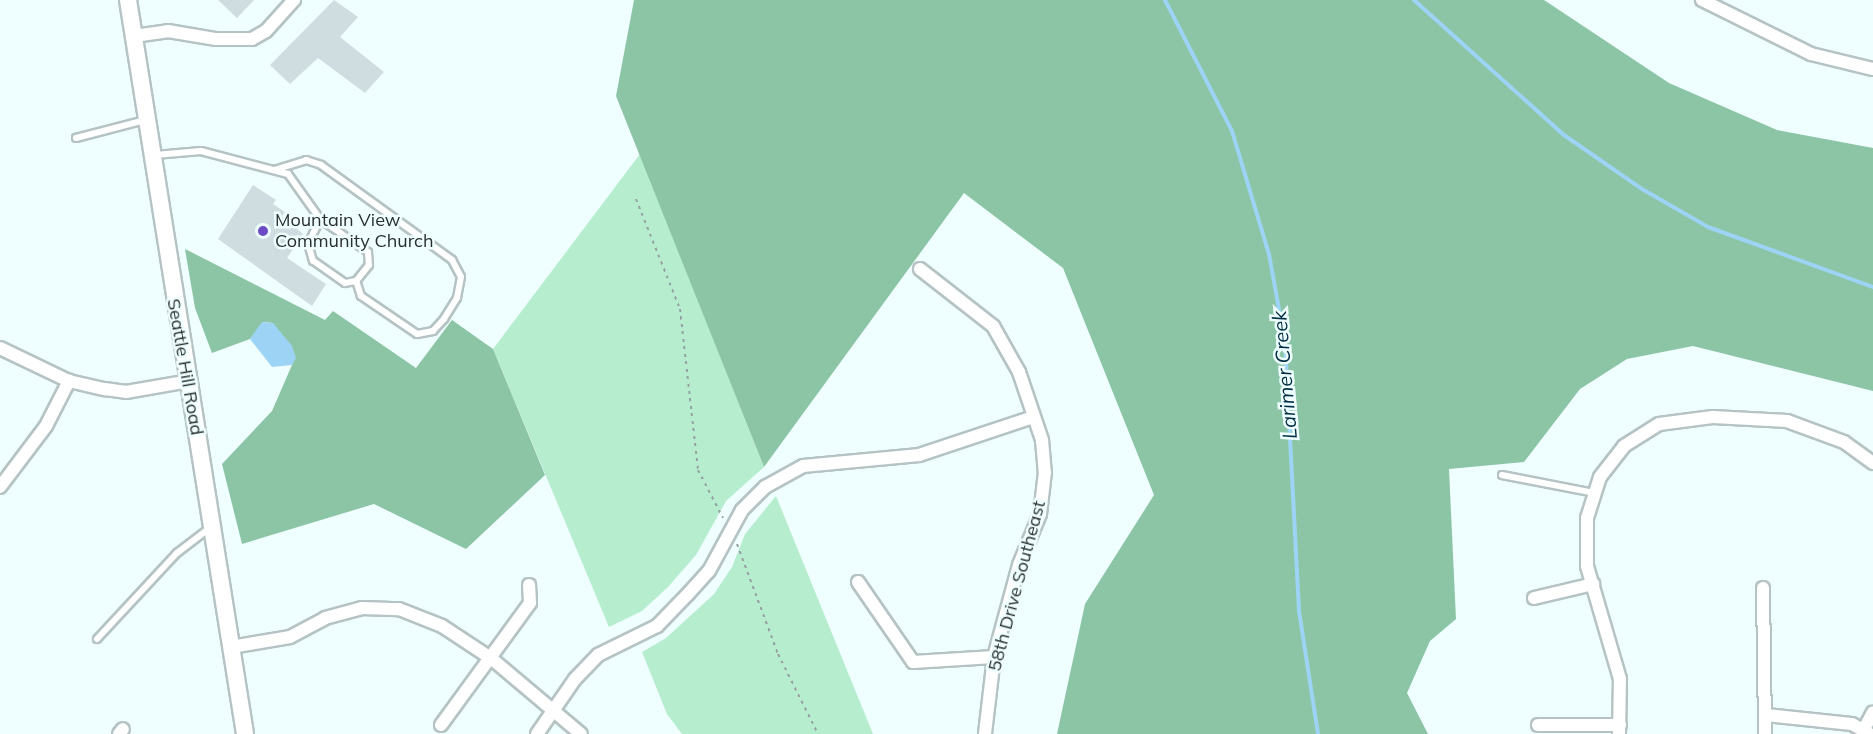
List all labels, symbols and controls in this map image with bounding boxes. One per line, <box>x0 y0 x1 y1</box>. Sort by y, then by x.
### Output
place label: Mountain View Community Church <box>275 210 434 252</box>
marker: Mountain View Community Church <box>256 224 270 238</box>
street label: Seattle Hill Road <box>162 297 208 437</box>
water label: Larimer Creek <box>1266 310 1302 440</box>
street label: 58th Drive Southeast <box>984 498 1050 674</box>

